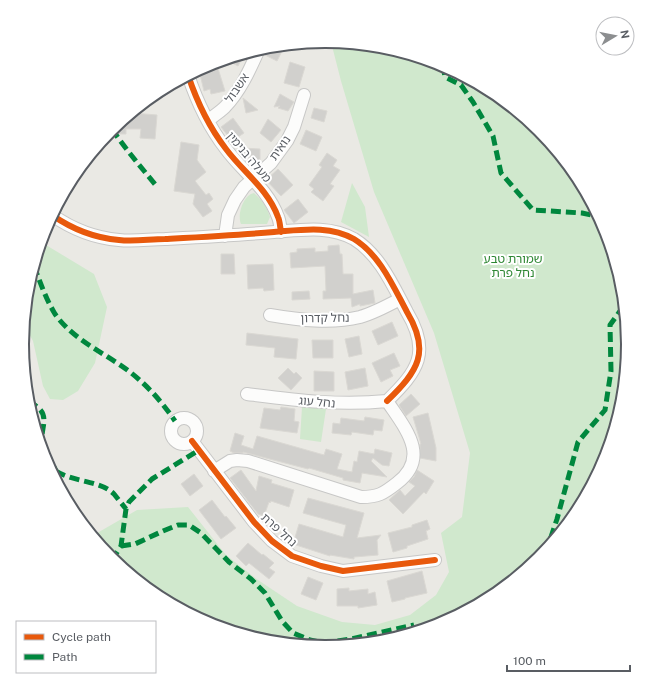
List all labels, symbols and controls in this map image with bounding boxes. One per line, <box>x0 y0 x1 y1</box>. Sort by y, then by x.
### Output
north arrow <box>595 16 635 56</box>
text: N <box>618 29 632 40</box>
street label: אשבול <box>222 70 252 105</box>
street label: מעלה בנימין <box>224 129 274 185</box>
street label: נואית <box>267 133 293 163</box>
park label: שמורת טבע נחל פרת <box>484 252 542 280</box>
street label: נחל קדרון <box>300 311 350 325</box>
street label: נחל עוג <box>298 393 336 411</box>
street label: נחל פרת <box>258 510 300 550</box>
legend <box>16 621 156 673</box>
text: Cycle path <box>52 630 111 644</box>
scale bar <box>507 647 630 673</box>
text: Path <box>52 650 78 664</box>
text: 100 m <box>513 654 546 668</box>

